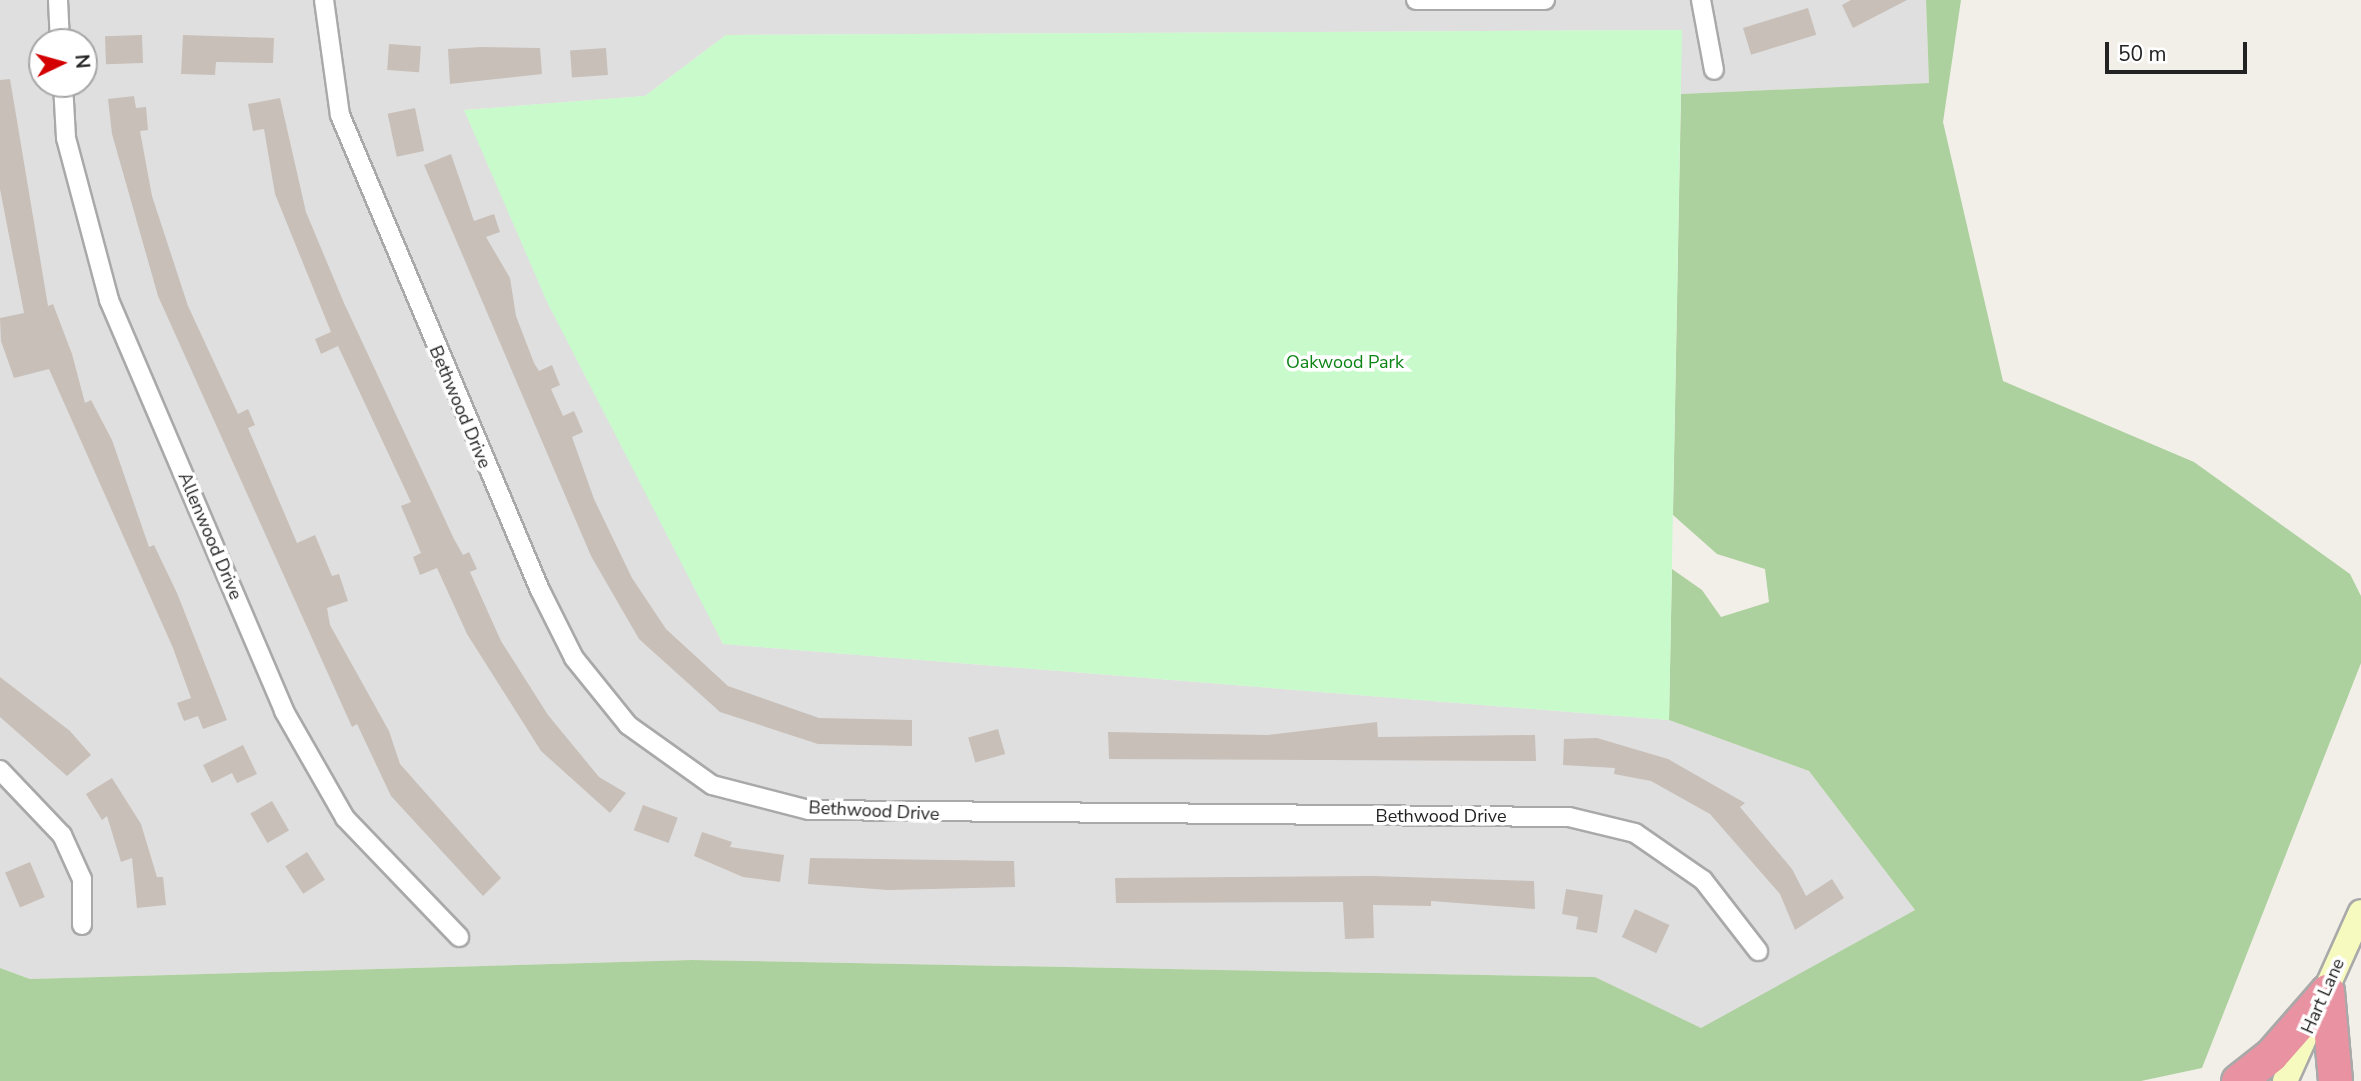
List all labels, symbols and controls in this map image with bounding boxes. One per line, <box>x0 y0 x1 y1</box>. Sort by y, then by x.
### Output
north arrow <box>28 28 98 98</box>
scale bar <box>2109 28 2251 72</box>
text: 50 m <box>2118 40 2167 68</box>
text: N <box>68 53 95 70</box>
street label: Bethwood Drive <box>424 342 496 472</box>
park label: Oakwood Park <box>1286 351 1404 373</box>
street label: Allenwood Drive <box>173 469 247 603</box>
street label: Bethwood Drive <box>808 797 940 825</box>
street label: Bethwood Drive <box>1375 805 1507 827</box>
street label: Hart Lane <box>2297 955 2349 1037</box>

